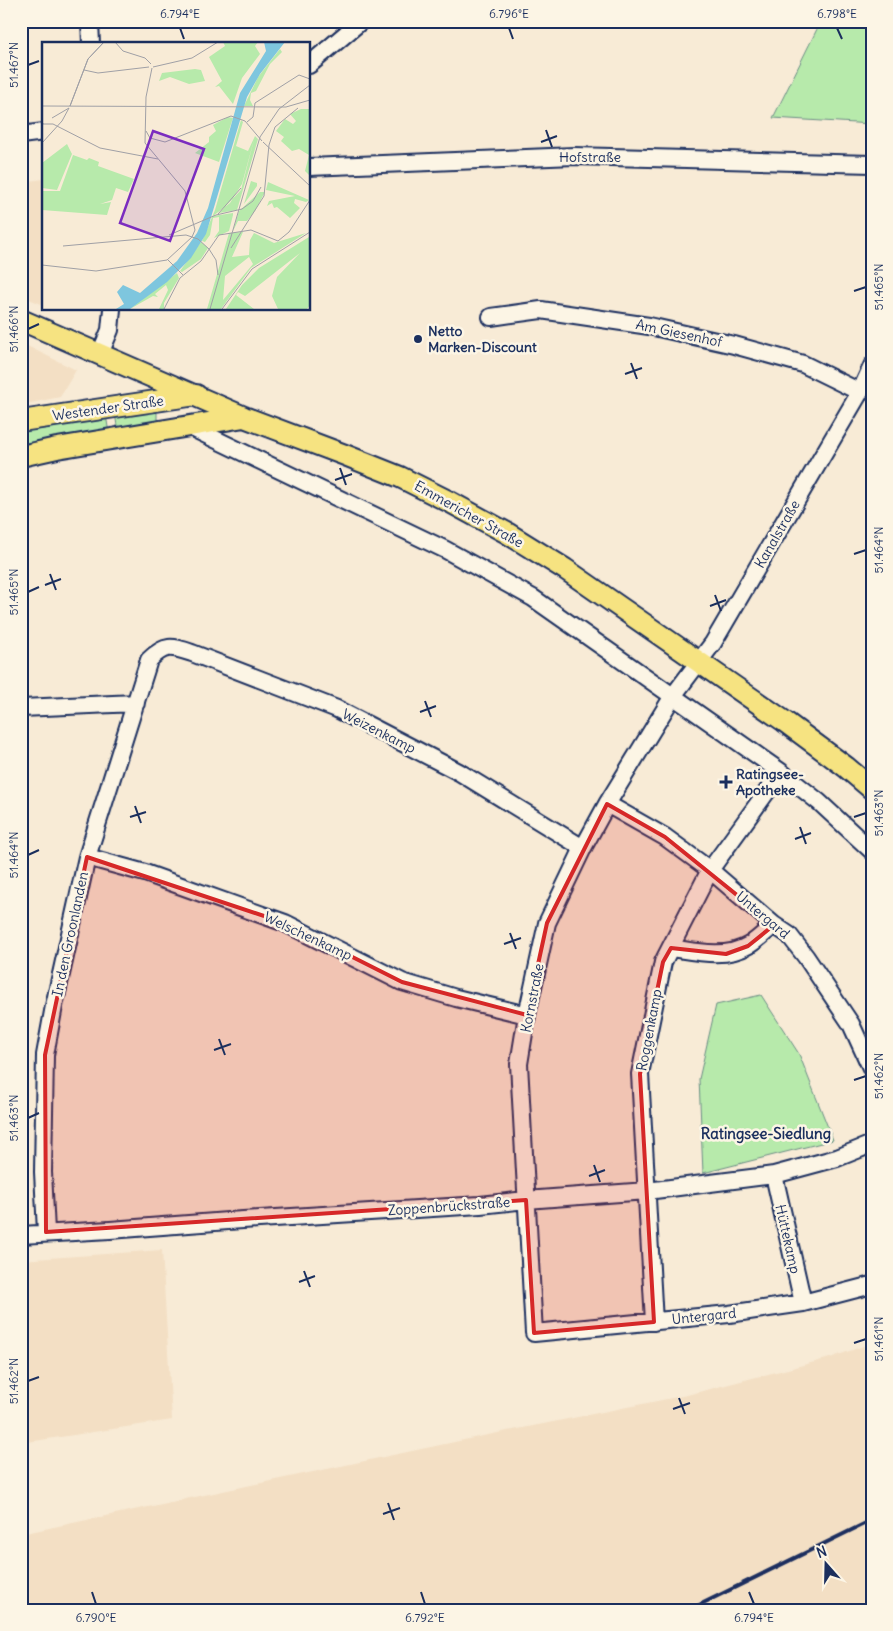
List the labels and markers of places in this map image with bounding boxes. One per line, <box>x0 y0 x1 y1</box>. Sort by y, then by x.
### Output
place label: Netto Marken-Discount <box>428 322 537 356</box>
marker: Netto Marken-Discount <box>412 333 424 345</box>
place label: Ratingsee- Apotheke <box>736 765 804 799</box>
marker: Ratingsee- Apotheke <box>720 776 732 788</box>

